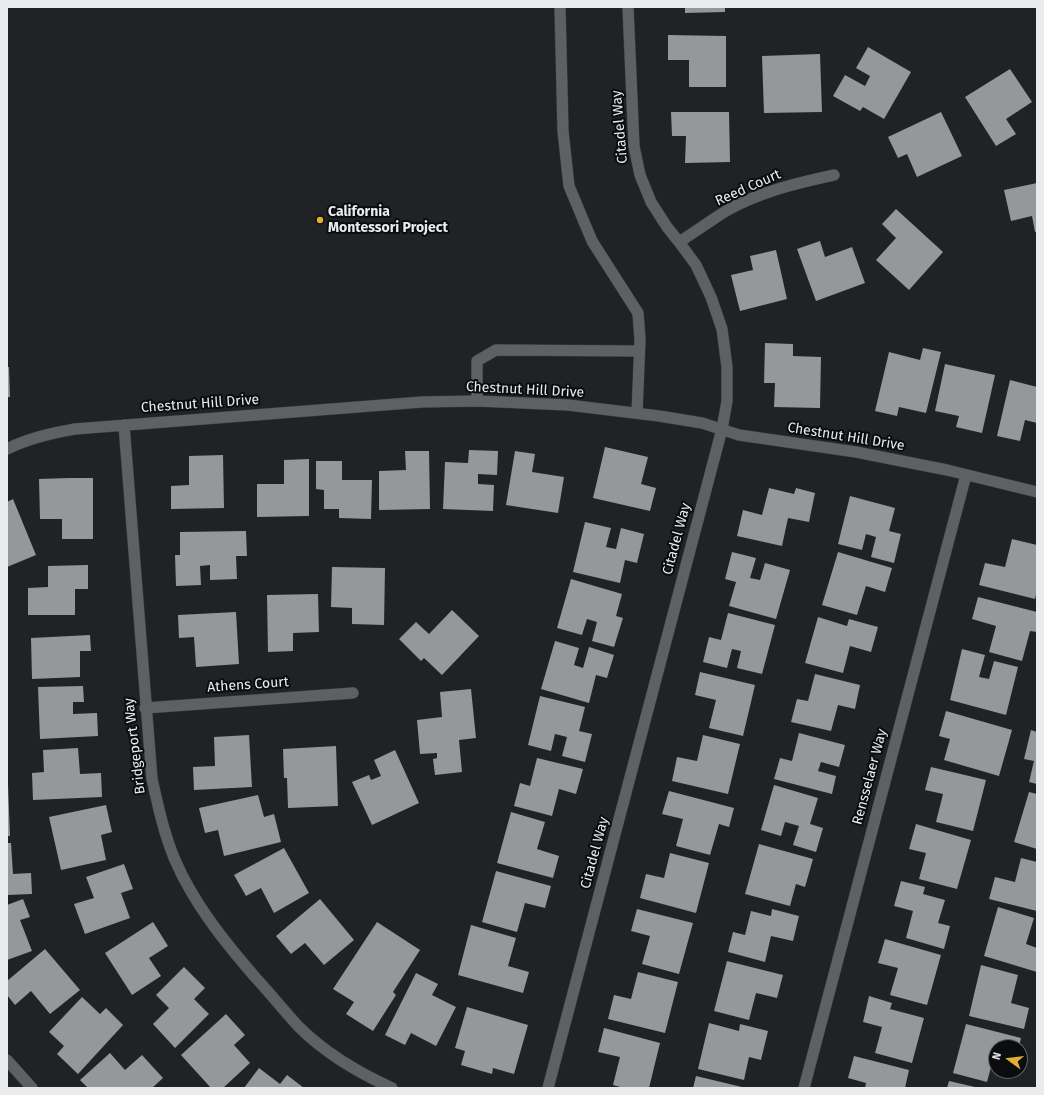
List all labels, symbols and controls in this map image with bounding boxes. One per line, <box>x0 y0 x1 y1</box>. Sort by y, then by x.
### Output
street label: Citadel Way <box>608 90 632 164</box>
street label: Reed Court <box>713 166 783 210</box>
place label: California Montessori Project <box>328 204 448 236</box>
marker: California Montessori Project <box>315 215 325 225</box>
street label: Chestnut Hill Drive <box>465 379 585 401</box>
street label: Chestnut Hill Drive <box>140 391 260 417</box>
street label: Chestnut Hill Drive <box>786 419 906 455</box>
street label: Citadel Way <box>659 501 695 577</box>
street label: Athens Court <box>207 674 289 696</box>
street label: Bridgeport Way <box>121 697 149 795</box>
street label: Rensselaer Way <box>849 727 891 827</box>
street label: Citadel Way <box>577 815 613 891</box>
north arrow <box>988 1039 1028 1079</box>
text: N <box>990 1051 1004 1061</box>

